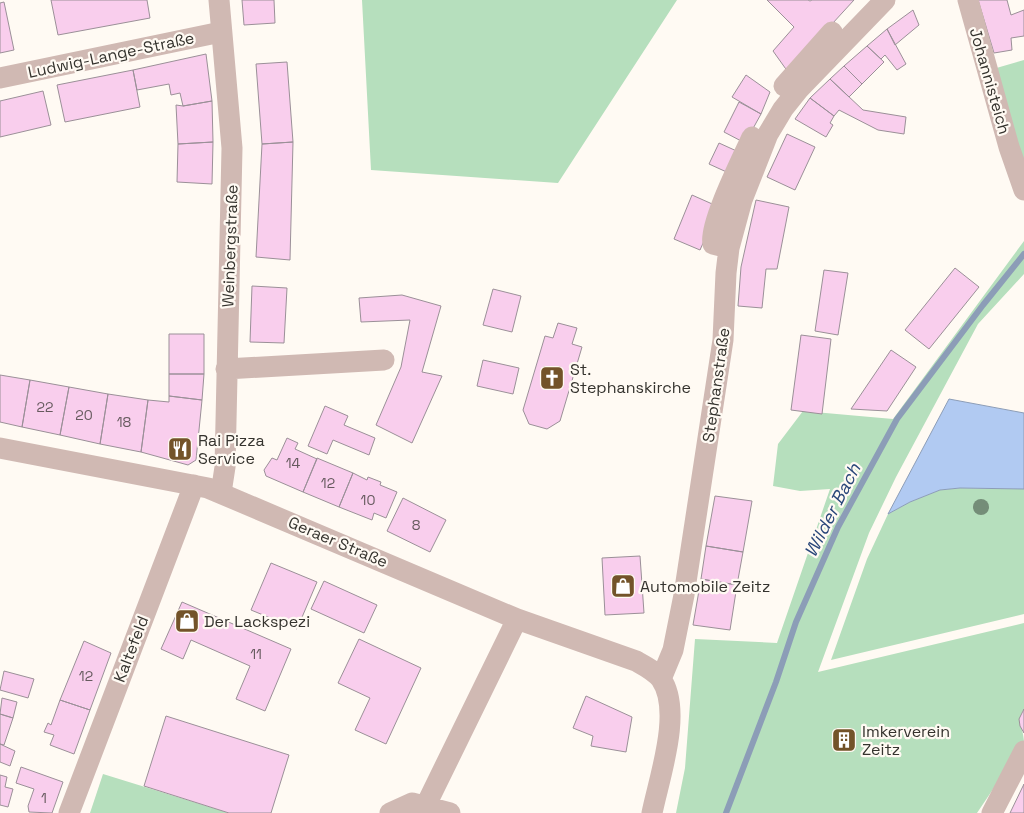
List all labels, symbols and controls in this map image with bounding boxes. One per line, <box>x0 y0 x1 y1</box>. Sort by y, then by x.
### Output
street label: Johannisteich <box>965 25 1015 137</box>
street label: Ludwig-Lange-Straße <box>26 27 196 83</box>
street label: Weinbergstraße <box>217 184 243 308</box>
street label: Stephanstraße <box>698 326 734 444</box>
place label: St. Stephanskirche <box>570 359 691 398</box>
church icon: St. Stephanskirche <box>539 365 565 391</box>
house number: 22 <box>37 398 53 416</box>
house number: 20 <box>75 406 93 424</box>
house number: 18 <box>117 413 132 431</box>
place label: Rai Pizza Service <box>198 430 265 469</box>
restaurant icon: Rai Pizza Service <box>167 436 193 462</box>
house number: 14 <box>286 454 301 472</box>
water label: Wilder Bach <box>799 458 866 561</box>
house number: 12 <box>321 474 335 492</box>
house number: 10 <box>361 491 375 509</box>
street label: Geraer Straße <box>285 512 391 572</box>
house number: 8 <box>412 516 421 534</box>
shop icon: Automobile Zeitz <box>610 573 636 599</box>
place label: Automobile Zeitz <box>640 576 770 597</box>
shop icon: Der Lackspezi <box>174 608 200 634</box>
place label: Der Lackspezi <box>204 611 310 632</box>
street label: Kaltefeld <box>109 613 153 685</box>
house number: 11 <box>250 645 262 663</box>
house number: 12 <box>79 667 93 685</box>
place label: Imkerverein Zeitz <box>862 721 950 760</box>
building icon: Imkerverein Zeitz <box>831 727 857 753</box>
house number: 1 <box>41 789 47 807</box>

